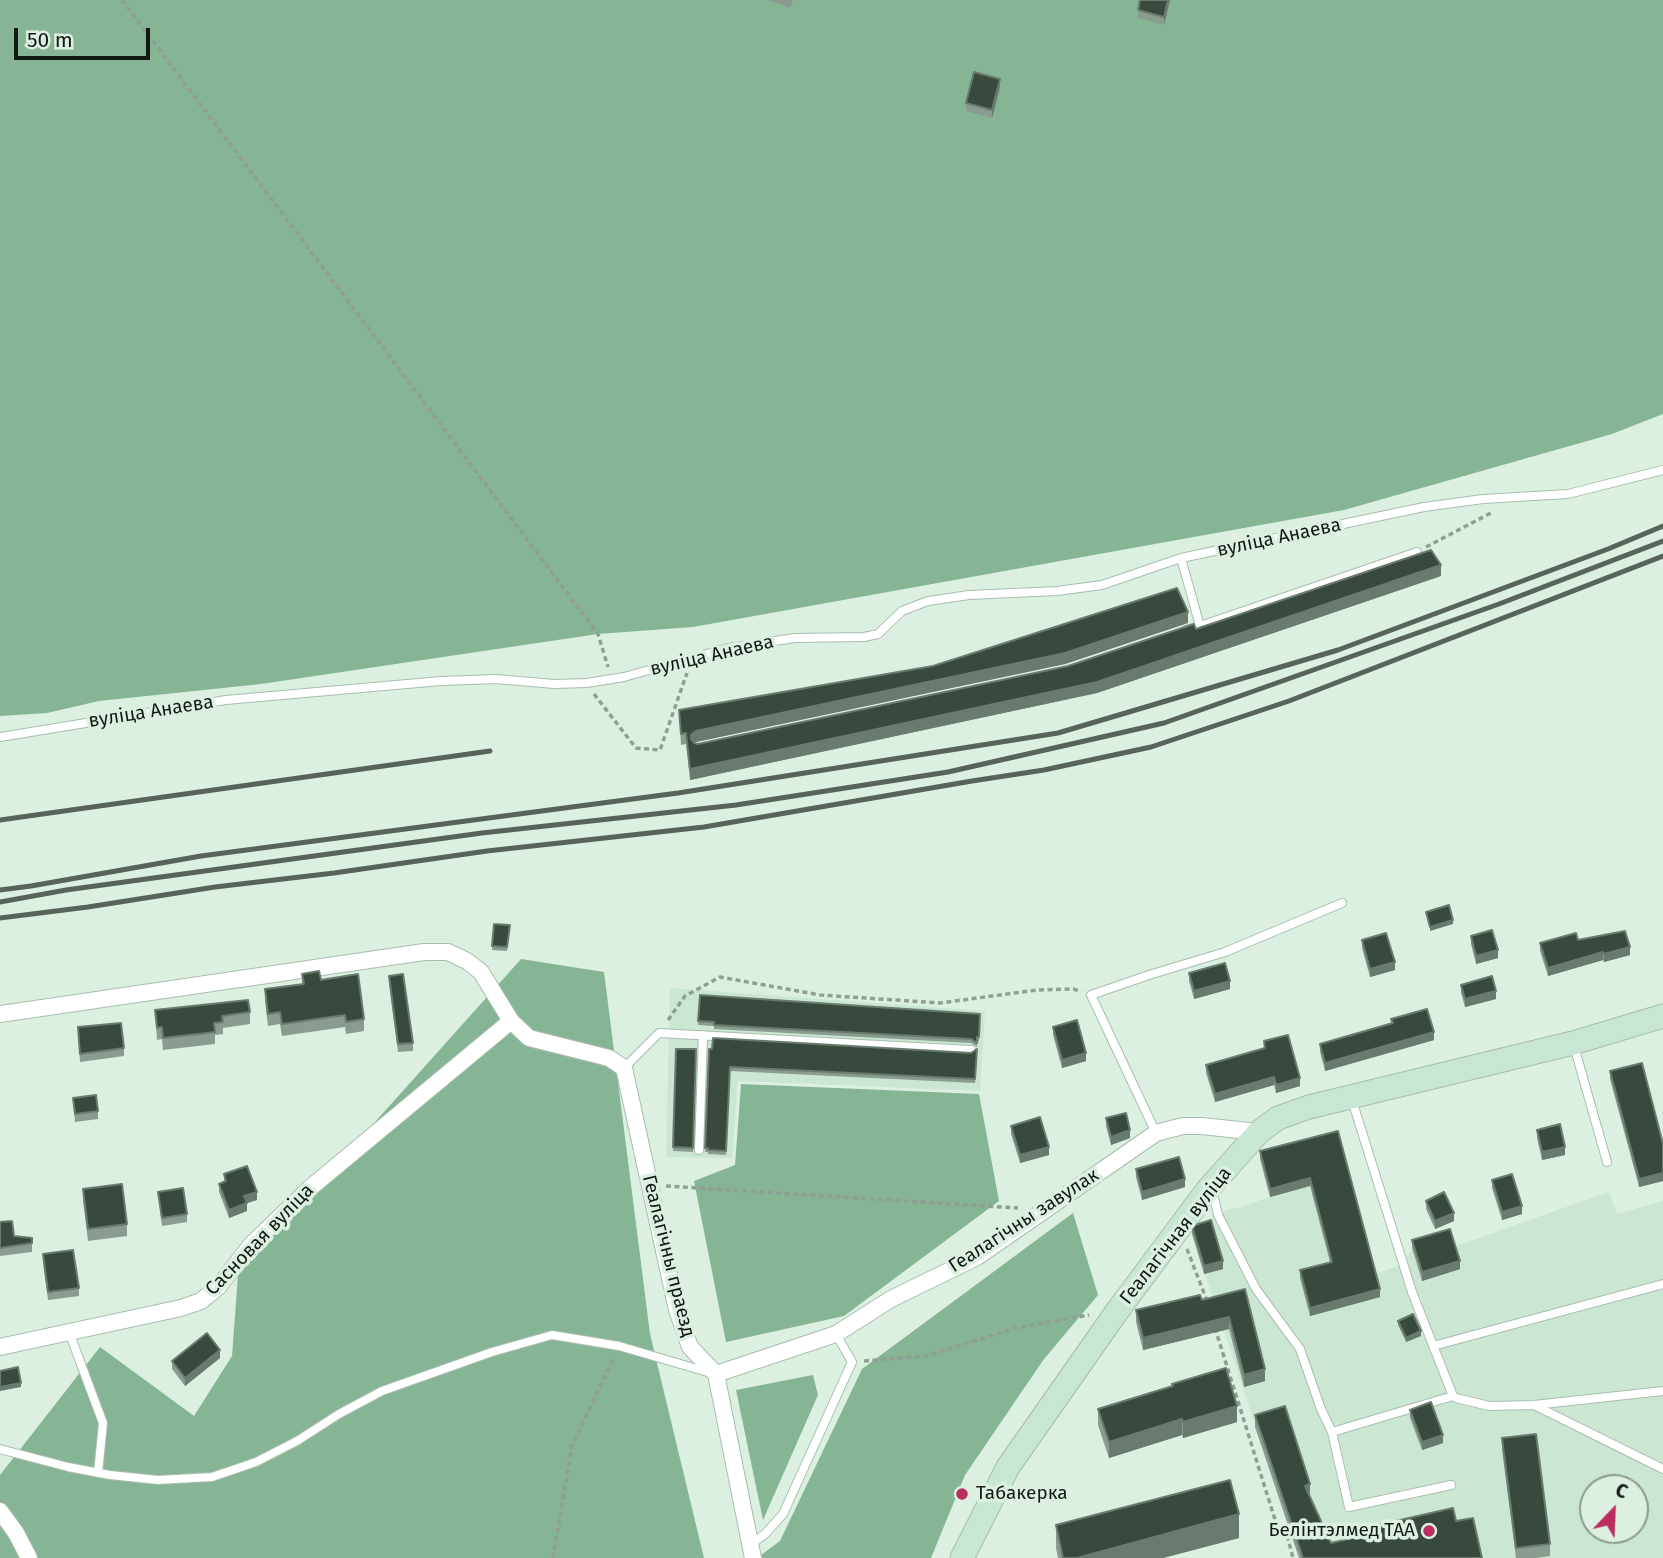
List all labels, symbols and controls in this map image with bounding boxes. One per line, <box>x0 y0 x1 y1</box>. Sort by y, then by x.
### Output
scale bar <box>18 14 154 58</box>
text: 50 m <box>27 27 73 53</box>
street label: вуліца Анаева <box>1215 514 1343 562</box>
street label: вуліца Анаева <box>648 631 776 681</box>
street label: вуліца Анаева <box>87 691 215 733</box>
street label: Геалагічная вуліца <box>1115 1163 1237 1309</box>
street label: Геалагічны завулак <box>945 1164 1103 1278</box>
street label: Геалагічны праезд <box>637 1173 699 1339</box>
street label: Сасновая вуліца <box>201 1180 319 1300</box>
north arrow <box>1579 1474 1649 1544</box>
text: С <box>1612 1478 1631 1504</box>
place label: Табакерка <box>976 1483 1068 1505</box>
marker: Табакерка <box>954 1486 970 1502</box>
place label: Белінтэлмед ТАА <box>1269 1520 1415 1542</box>
marker: Белінтэлмед ТАА <box>1421 1523 1437 1539</box>

